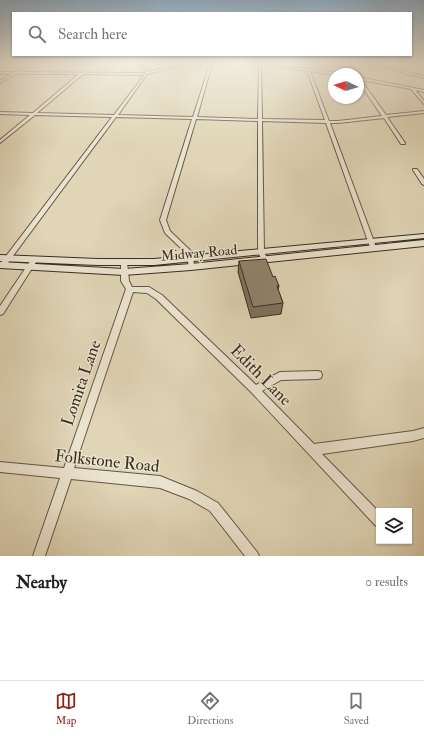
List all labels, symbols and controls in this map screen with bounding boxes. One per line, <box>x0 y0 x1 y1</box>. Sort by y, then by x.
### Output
search box <box>12 12 412 56</box>
icon: search <box>26 23 48 45</box>
text: Search here <box>58 25 127 44</box>
north arrow <box>328 68 364 104</box>
street label: Midway Road <box>160 241 238 266</box>
street label: Lomita Lane <box>57 337 105 429</box>
street label: Edith Lane <box>226 340 296 410</box>
street label: Folkstone Road <box>54 445 161 477</box>
map controls <box>376 508 412 544</box>
button: layers <box>376 508 412 544</box>
text: Nearby <box>16 572 67 593</box>
text: 0 results <box>365 574 408 590</box>
tab: Map <box>55 690 77 727</box>
tab: Directions <box>187 690 234 727</box>
tab: Saved <box>344 690 369 727</box>

